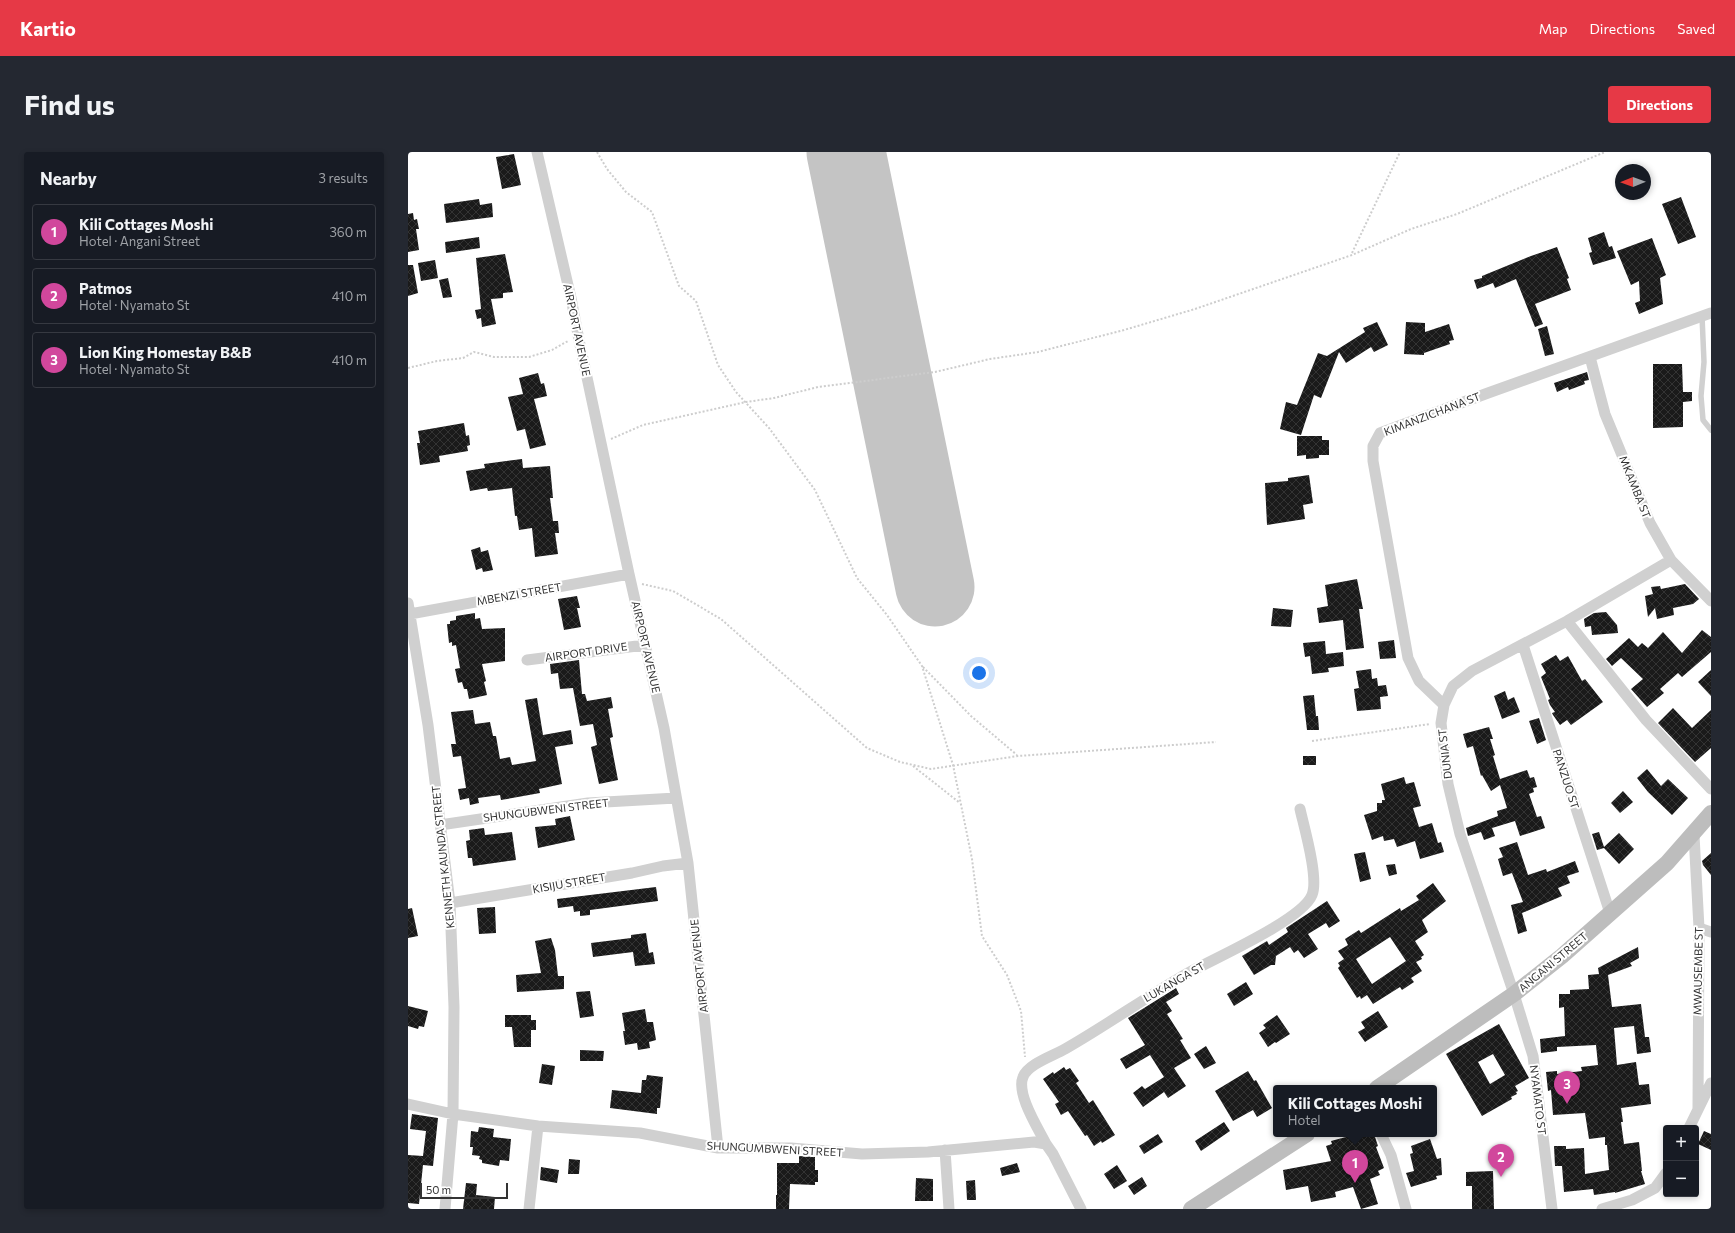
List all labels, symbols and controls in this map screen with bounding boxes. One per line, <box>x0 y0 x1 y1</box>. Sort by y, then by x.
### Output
text: Kartio <box>20 17 76 40</box>
text: Map <box>1539 20 1568 37</box>
text: Directions <box>1590 20 1655 37</box>
text: Saved <box>1677 20 1715 37</box>
button: Directions <box>1608 86 1711 123</box>
text: Find us <box>24 87 115 121</box>
north arrow <box>1615 164 1651 200</box>
text: Nearby <box>40 168 97 189</box>
text: 3 results <box>319 170 368 186</box>
text: Kili Cottages Moshi <box>79 215 213 233</box>
text: 1 <box>51 224 57 240</box>
text: 360 m <box>329 224 367 240</box>
text: Hotel · Angani Street <box>79 233 200 249</box>
text: Patmos <box>79 279 132 297</box>
street label: AIRPORT AVENUE <box>561 283 594 377</box>
text: 2 <box>50 288 58 304</box>
text: 410 m <box>332 288 367 304</box>
text: Hotel · Nyamato St <box>79 297 190 313</box>
text: Lion King Homestay B&B <box>79 343 251 361</box>
text: 3 <box>50 352 58 368</box>
text: 410 m <box>332 352 367 368</box>
text: Hotel · Nyamato St <box>79 361 190 377</box>
street label: KIMANZICHANA ST <box>1382 389 1482 438</box>
street label: MKAMBA ST <box>1617 454 1654 520</box>
street label: MBENZI STREET <box>475 580 562 607</box>
street label: AIRPORT AVENUE <box>630 600 663 694</box>
street label: AIRPORT DRIVE <box>544 639 628 664</box>
your location <box>969 663 989 683</box>
street label: DUNIA ST <box>1435 728 1454 780</box>
street label: PANZUO ST <box>1551 747 1582 810</box>
street label: KENNETH KAUNDA STREET <box>429 785 456 929</box>
street label: SHUNGUBWENI STREET <box>482 795 609 824</box>
street label: KISIJU STREET <box>531 870 607 896</box>
street label: AIRPORT AVENUE <box>687 919 710 1013</box>
street label: MWAUSEMBE ST <box>1690 927 1705 1015</box>
street label: ANGANI STREET <box>1516 929 1590 994</box>
street label: LUKANGA ST <box>1141 959 1207 1004</box>
street label: NYAMATO ST <box>1528 1064 1549 1136</box>
pin: 3 <box>1554 1071 1580 1104</box>
popup <box>1273 1085 1437 1137</box>
text: Kili Cottages Moshi <box>1288 1094 1422 1112</box>
text: Hotel <box>1288 1112 1321 1128</box>
map controls <box>1663 1125 1699 1197</box>
button: + <box>1663 1125 1699 1161</box>
street label: SHUNGUMBWENI STREET <box>706 1138 844 1159</box>
pin: 2 <box>1488 1144 1514 1177</box>
pin: 1 <box>1342 1150 1368 1183</box>
button: − <box>1663 1161 1699 1197</box>
scale bar <box>420 1181 508 1200</box>
text: 50 m <box>426 1183 451 1196</box>

